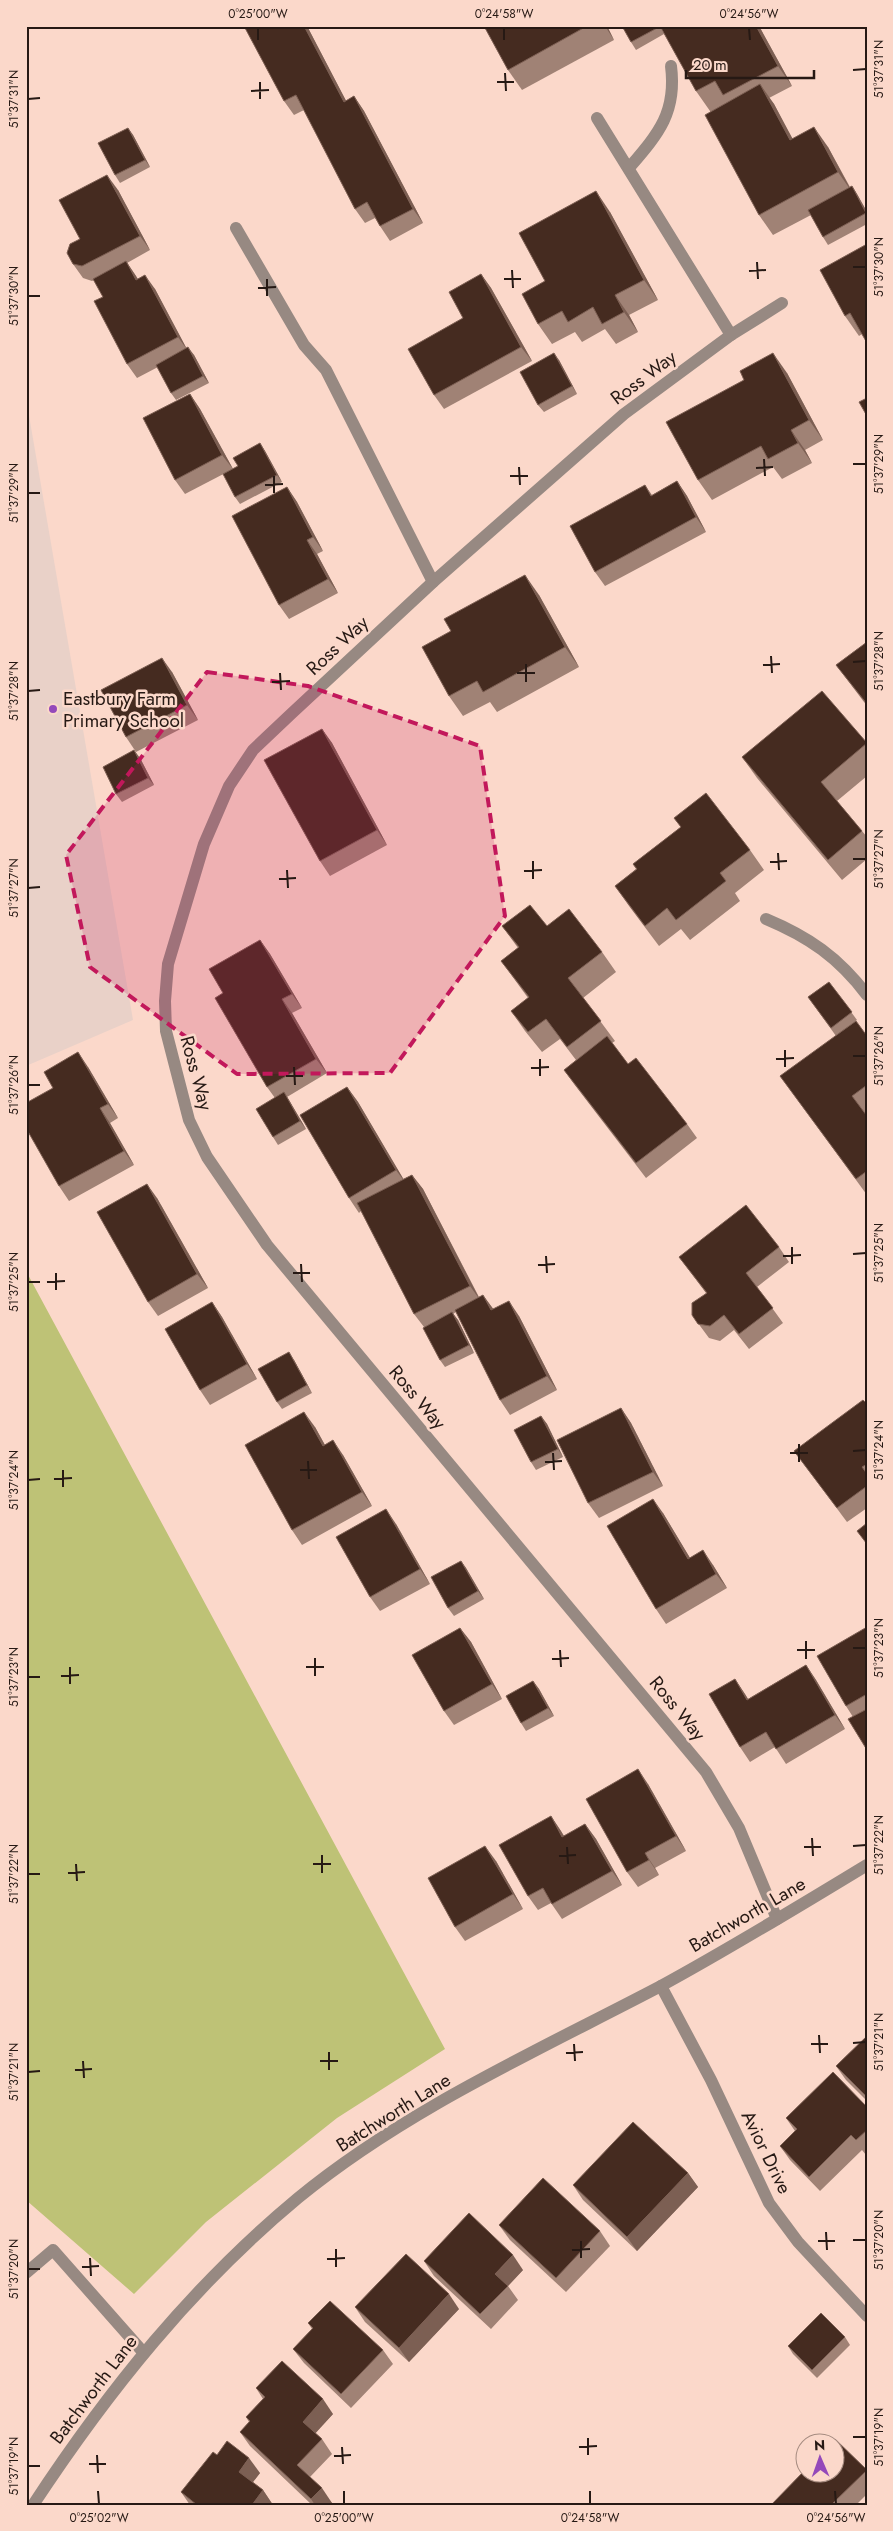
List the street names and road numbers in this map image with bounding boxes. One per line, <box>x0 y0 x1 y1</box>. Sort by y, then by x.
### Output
street label: Ross Way <box>605 343 682 411</box>
street label: Ross Way <box>300 609 375 681</box>
street label: Ross Way <box>174 1033 220 1114</box>
street label: Ross Way <box>383 1359 453 1436</box>
street label: Ross Way <box>643 1670 713 1747</box>
street label: Batchworth Lane <box>684 1870 811 1959</box>
street label: Batchworth Lane <box>331 2066 456 2158</box>
street label: Avior Drive <box>735 2106 798 2199</box>
street label: Batchworth Lane <box>43 2329 144 2450</box>

